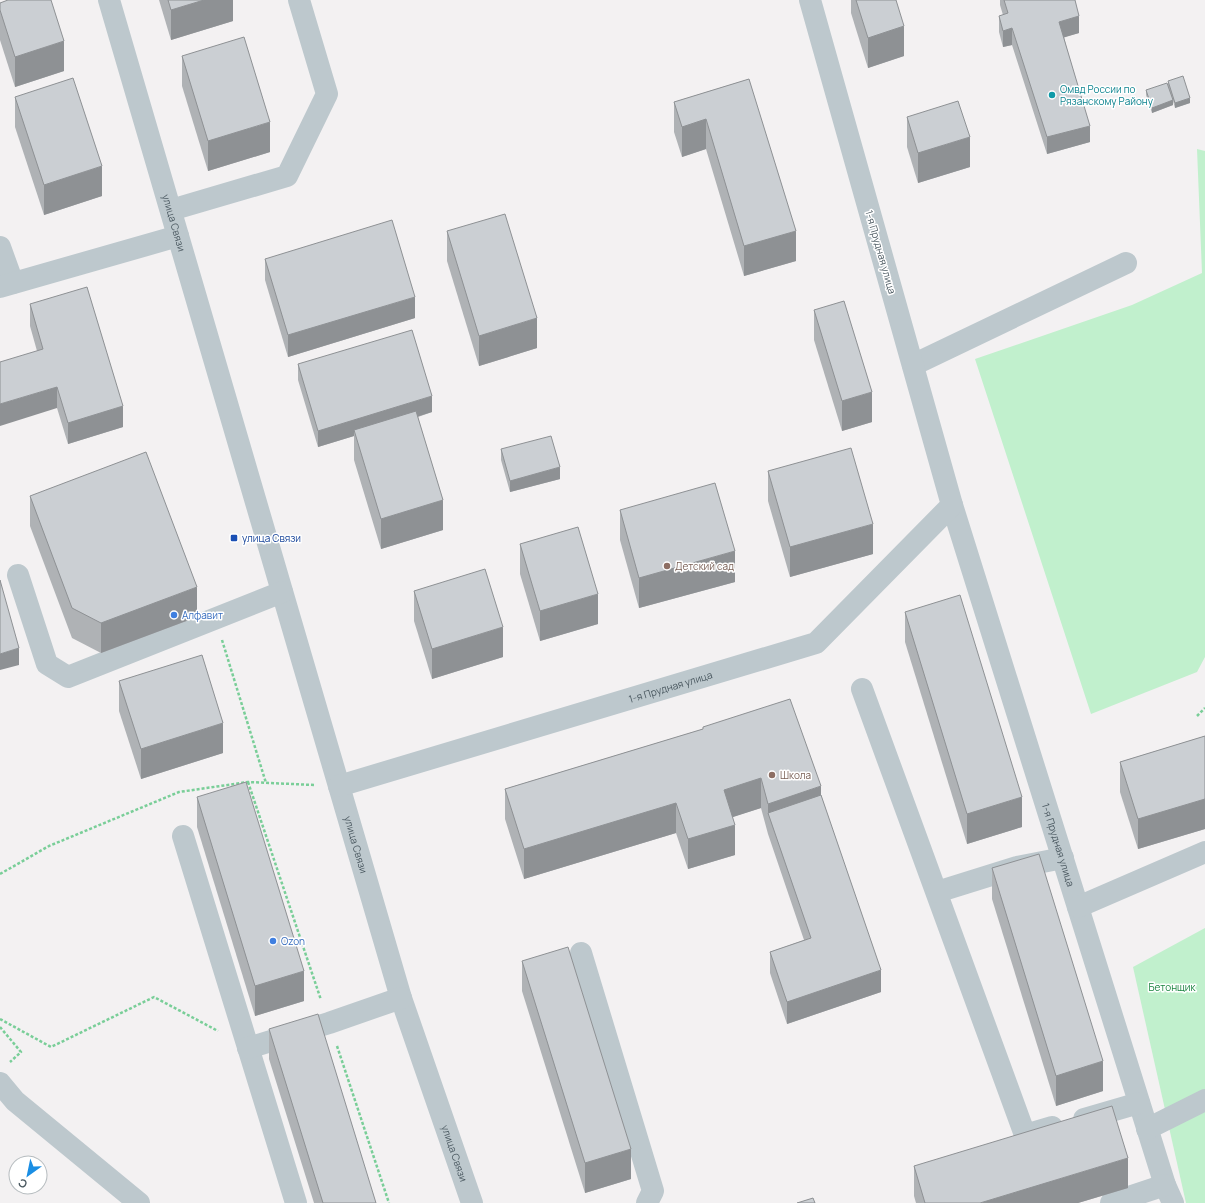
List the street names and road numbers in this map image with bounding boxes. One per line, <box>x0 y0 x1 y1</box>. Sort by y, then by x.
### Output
street label: улица Связи <box>159 192 189 253</box>
street label: 1-я Прудная улица <box>862 208 900 296</box>
street label: 1-я Прудная улица <box>627 667 714 706</box>
street label: 1-я Прудная улица <box>1039 801 1078 888</box>
street label: улица Связи <box>341 814 371 875</box>
street label: улица Связи <box>438 1123 471 1183</box>

